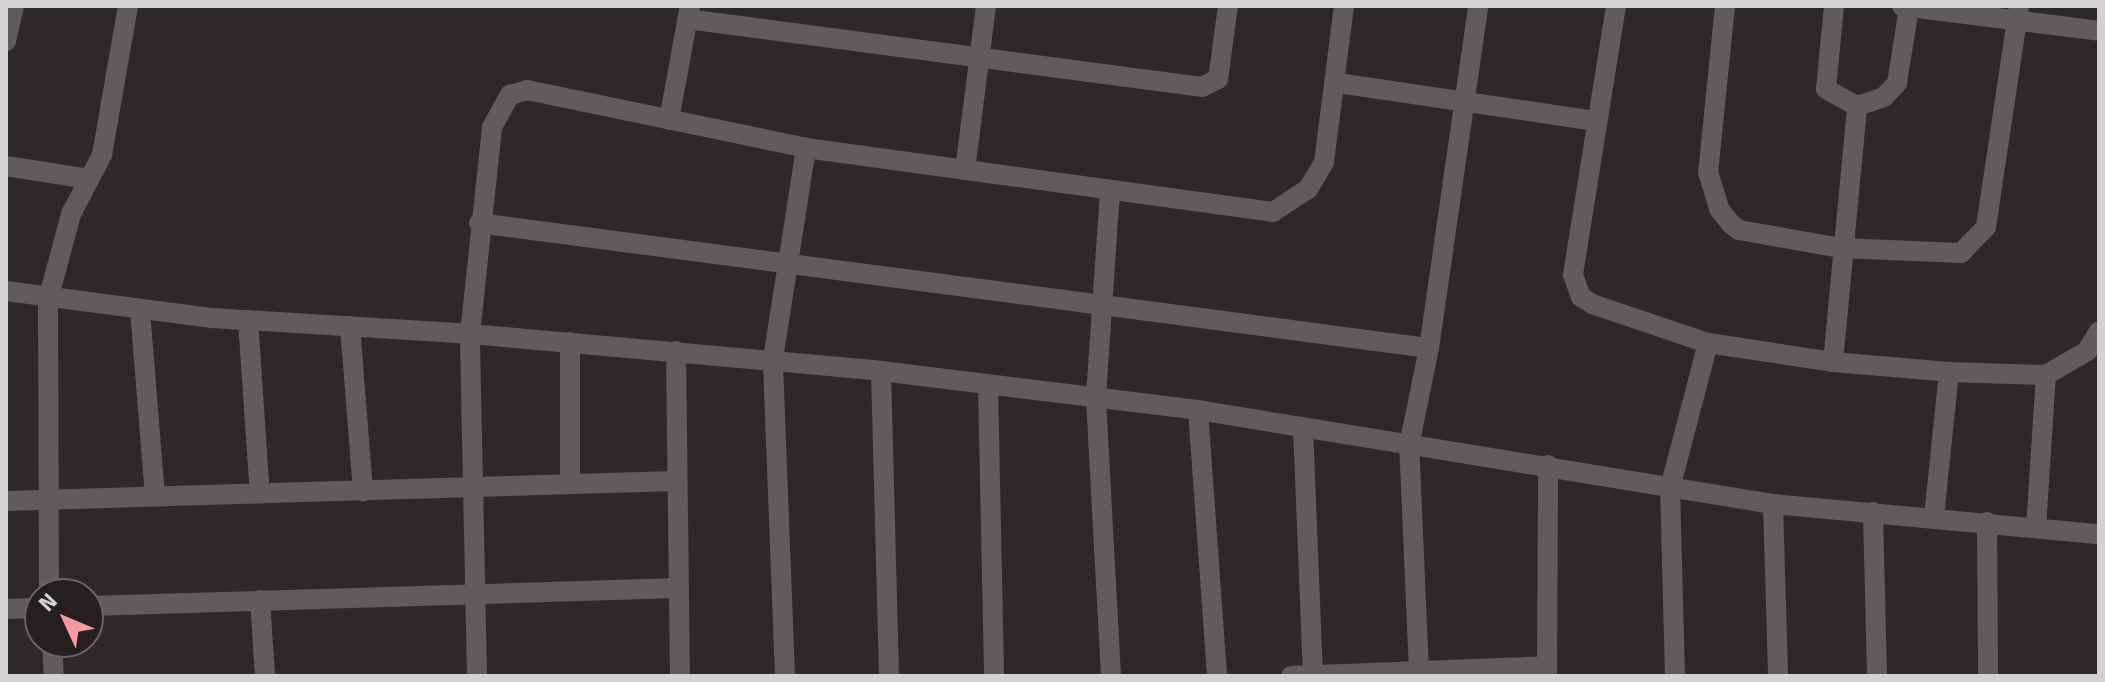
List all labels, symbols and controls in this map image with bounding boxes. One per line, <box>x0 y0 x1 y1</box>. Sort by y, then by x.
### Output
north arrow <box>24 578 104 658</box>
text: N <box>33 588 63 617</box>

